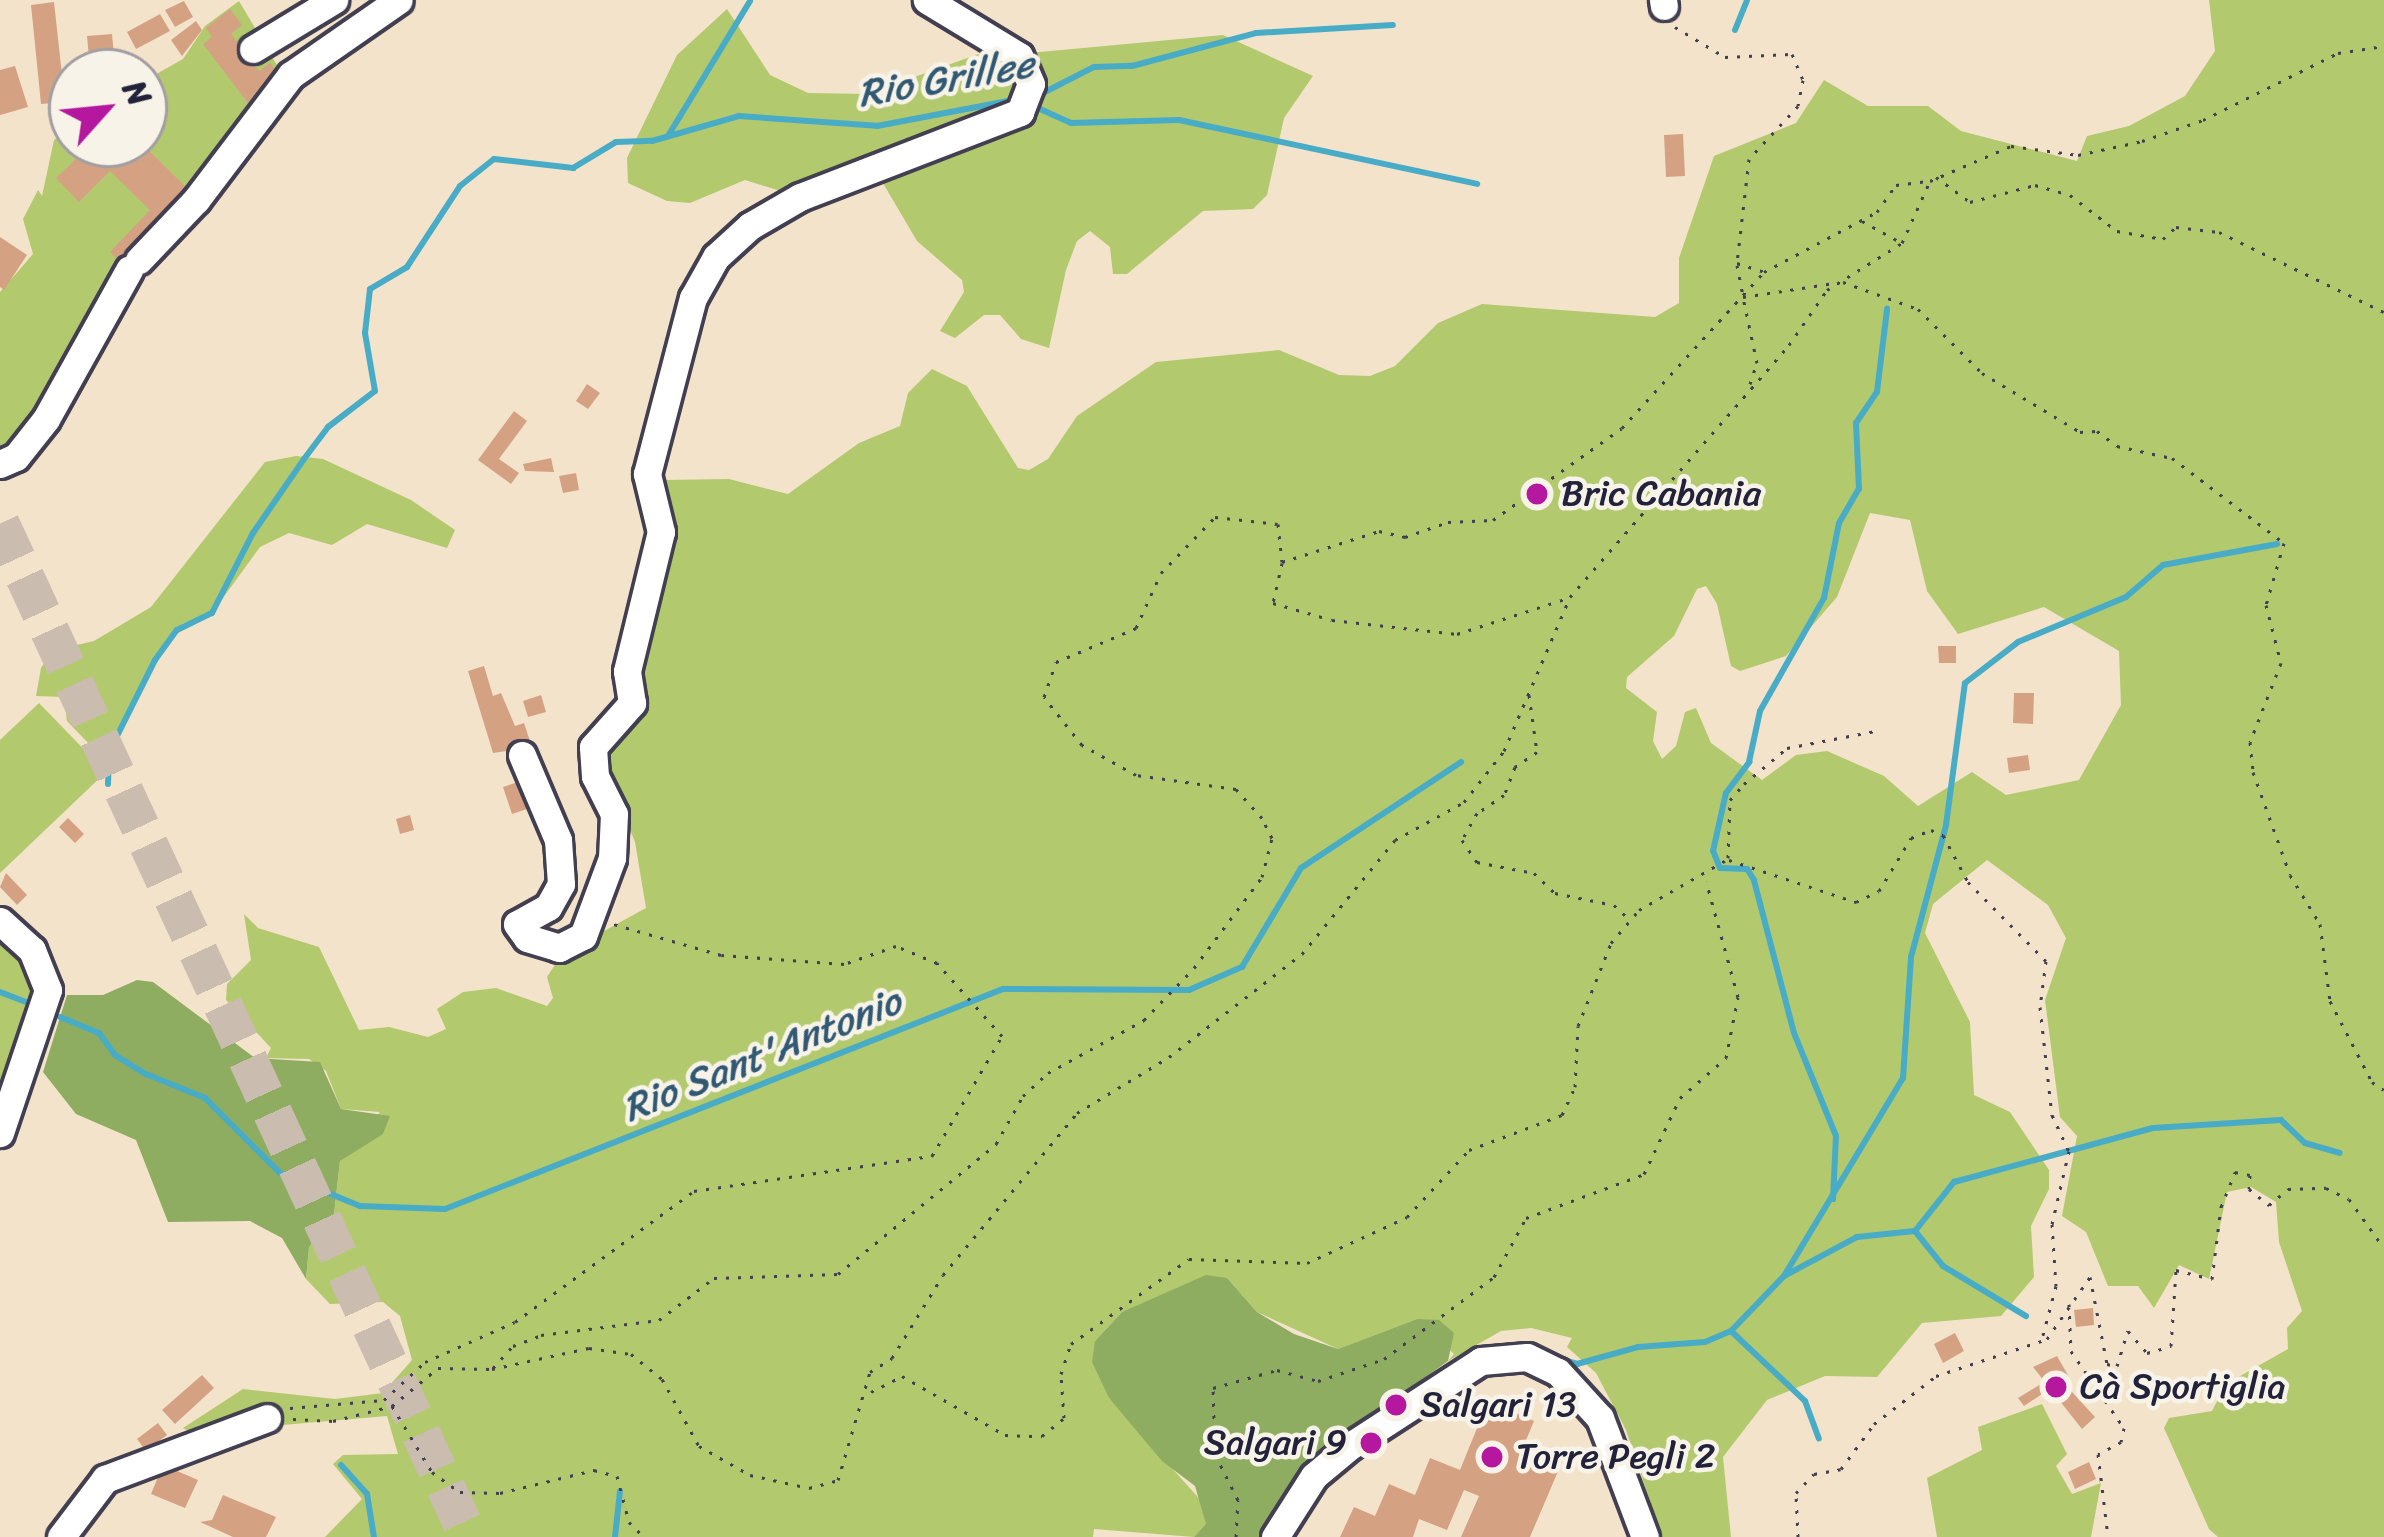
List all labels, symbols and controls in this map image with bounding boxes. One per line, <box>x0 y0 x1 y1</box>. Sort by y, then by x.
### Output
water label: Rio Grillee <box>855 41 1037 117</box>
north arrow <box>48 48 168 168</box>
text: N <box>106 70 168 116</box>
place label: Bric Cabania <box>1561 472 1762 516</box>
marker: Bric Cabania <box>1524 481 1550 507</box>
water label: Rio Sant'Antonio <box>616 978 908 1132</box>
place label: Cà Sportiglia <box>2080 1365 2285 1409</box>
marker: Cà Sportiglia <box>2043 1374 2069 1400</box>
place label: Salgari 13 <box>1420 1383 1576 1427</box>
marker: Salgari 13 <box>1383 1392 1409 1418</box>
place label: Salgari 9 <box>1204 1421 1347 1465</box>
marker: Salgari 9 <box>1358 1430 1384 1456</box>
place label: Torre Pegli 2 <box>1516 1435 1717 1479</box>
marker: Torre Pegli 2 <box>1479 1444 1505 1470</box>

